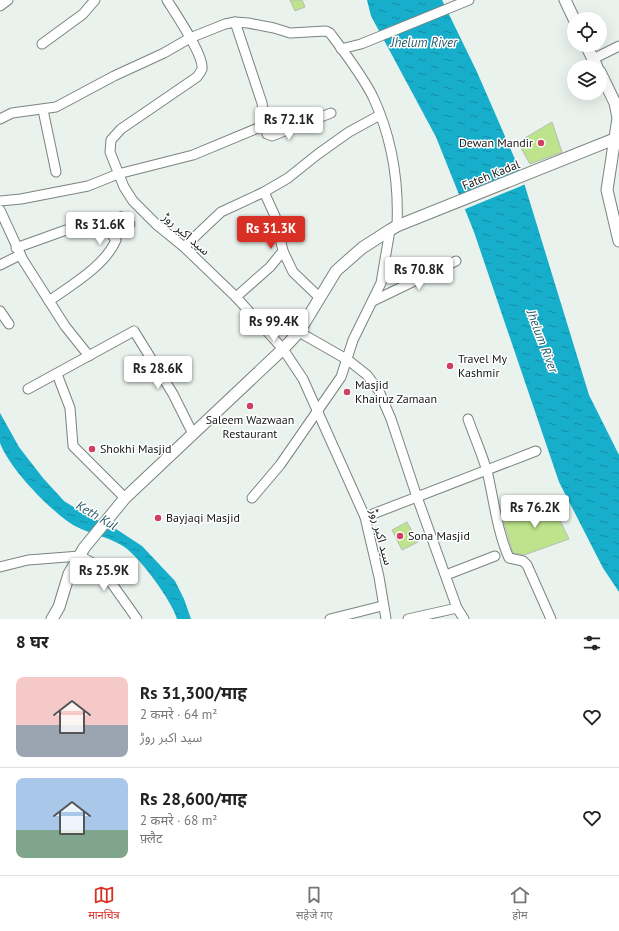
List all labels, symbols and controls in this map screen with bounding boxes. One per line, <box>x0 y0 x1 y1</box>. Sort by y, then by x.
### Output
map controls <box>567 12 607 100</box>
button: locate <box>567 12 607 52</box>
water label: Jhelum River <box>390 34 458 51</box>
button: layers <box>567 60 607 100</box>
pin: Rs 72.1K <box>248 107 330 141</box>
text: Rs 72.1K <box>264 111 314 128</box>
place label: Dewan Mandir <box>459 135 533 150</box>
marker: Dewan Mandir <box>536 138 546 148</box>
street label: Fateh Kadal <box>460 156 522 193</box>
street label: سید اکبر روڑ <box>159 208 213 258</box>
pin: Rs 31.6K <box>59 212 141 246</box>
text: Rs 31.6K <box>75 216 125 233</box>
pin: Rs 31.3K <box>230 216 312 250</box>
text: Rs 31.3K <box>246 220 296 237</box>
pin: Rs 70.8K <box>378 257 460 291</box>
text: Rs 70.8K <box>394 261 444 278</box>
water label: Jhelum River <box>522 306 563 376</box>
pin: Rs 99.4K <box>233 309 315 343</box>
text: Rs 99.4K <box>249 313 299 330</box>
place label: Travel My Kashmir <box>458 351 507 380</box>
pin: Rs 28.6K <box>117 356 199 390</box>
text: Rs 28.6K <box>133 360 183 377</box>
marker: Travel My Kashmir <box>445 361 455 371</box>
place label: Masjid Khairuz Zamaan <box>355 377 437 406</box>
marker: Masjid Khairuz Zamaan <box>342 387 352 397</box>
marker: Saleem Wazwaan Restaurant <box>245 401 255 411</box>
place label: Saleem Wazwaan Restaurant <box>206 412 294 441</box>
place label: Shokhi Masjid <box>100 441 171 456</box>
marker: Shokhi Masjid <box>87 444 97 454</box>
pin: Rs 76.2K <box>494 495 576 529</box>
water label: Keth Kul <box>73 497 121 534</box>
text: Rs 76.2K <box>510 499 560 516</box>
street label: سید اکبر روڑ <box>366 506 396 567</box>
place label: Bayjaqi Masjid <box>166 510 240 525</box>
marker: Bayjaqi Masjid <box>153 513 163 523</box>
place label: Sona Masjid <box>408 528 470 543</box>
marker: Sona Masjid <box>395 531 405 541</box>
pin: Rs 25.9K <box>63 558 145 592</box>
text: Rs 25.9K <box>79 562 129 579</box>
text: 8 घर <box>16 631 48 653</box>
icon: filters <box>581 632 603 654</box>
text: Rs 31,300/माह <box>140 682 247 704</box>
icon: home <box>48 693 96 741</box>
text: 2 कमरे · 64 m² <box>140 706 217 723</box>
icon: heart <box>581 706 603 728</box>
text: سید اکبر روڑ <box>140 729 202 746</box>
text: Rs 28,600/माह <box>140 788 247 810</box>
icon: home <box>48 794 96 842</box>
icon: heart <box>581 807 603 829</box>
text: 2 कमरे · 68 m² <box>140 812 217 829</box>
text: फ़्लैट <box>140 830 163 847</box>
tab: मानचित्र <box>88 884 120 923</box>
tab: सहेजे गए <box>296 884 333 923</box>
tab: होम <box>509 884 531 923</box>

